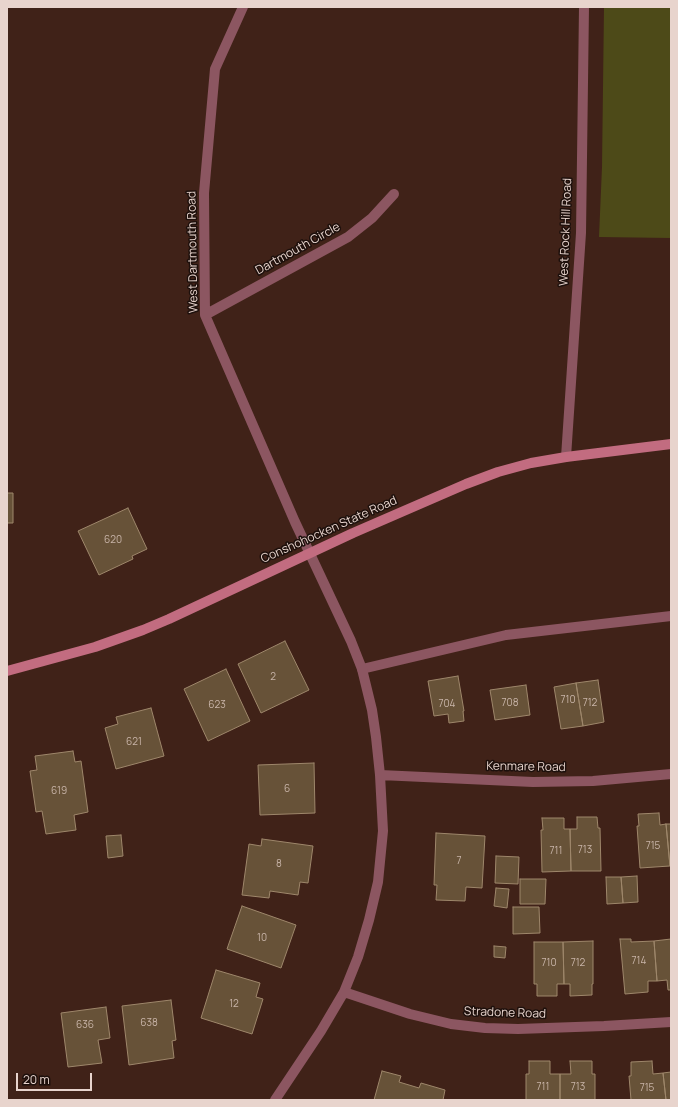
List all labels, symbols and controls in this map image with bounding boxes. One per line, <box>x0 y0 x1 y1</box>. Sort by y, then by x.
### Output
street label: West Rock Hill Road <box>557 178 575 286</box>
street label: West Dartmouth Road <box>185 191 201 313</box>
street label: Dartmouth Circle <box>253 220 343 278</box>
street label: Conshohocken State Road <box>259 493 399 567</box>
house number: 620 <box>104 534 122 546</box>
house number: 2 <box>270 671 276 683</box>
house number: 710 <box>560 694 576 706</box>
house number: 708 <box>502 697 518 709</box>
house number: 712 <box>583 697 597 709</box>
house number: 704 <box>438 698 456 710</box>
house number: 623 <box>208 699 226 711</box>
house number: 621 <box>126 736 142 748</box>
street label: Kenmare Road <box>486 759 566 775</box>
house number: 6 <box>284 783 290 795</box>
house number: 619 <box>51 785 67 797</box>
house number: 715 <box>646 840 660 852</box>
house number: 713 <box>578 844 592 856</box>
house number: 711 <box>550 845 562 857</box>
house number: 7 <box>456 855 462 867</box>
house number: 8 <box>276 858 282 870</box>
house number: 10 <box>257 932 267 944</box>
house number: 714 <box>632 955 646 967</box>
house number: 710 <box>541 957 557 969</box>
house number: 712 <box>571 957 585 969</box>
house number: 12 <box>229 998 239 1010</box>
street label: Stradone Road <box>464 1004 546 1022</box>
house number: 638 <box>140 1017 158 1029</box>
house number: 636 <box>76 1019 94 1031</box>
scale bar <box>18 1065 94 1091</box>
text: 20 m <box>23 1071 50 1088</box>
house number: 711 <box>537 1081 549 1093</box>
house number: 713 <box>571 1081 585 1093</box>
house number: 715 <box>640 1082 654 1094</box>

